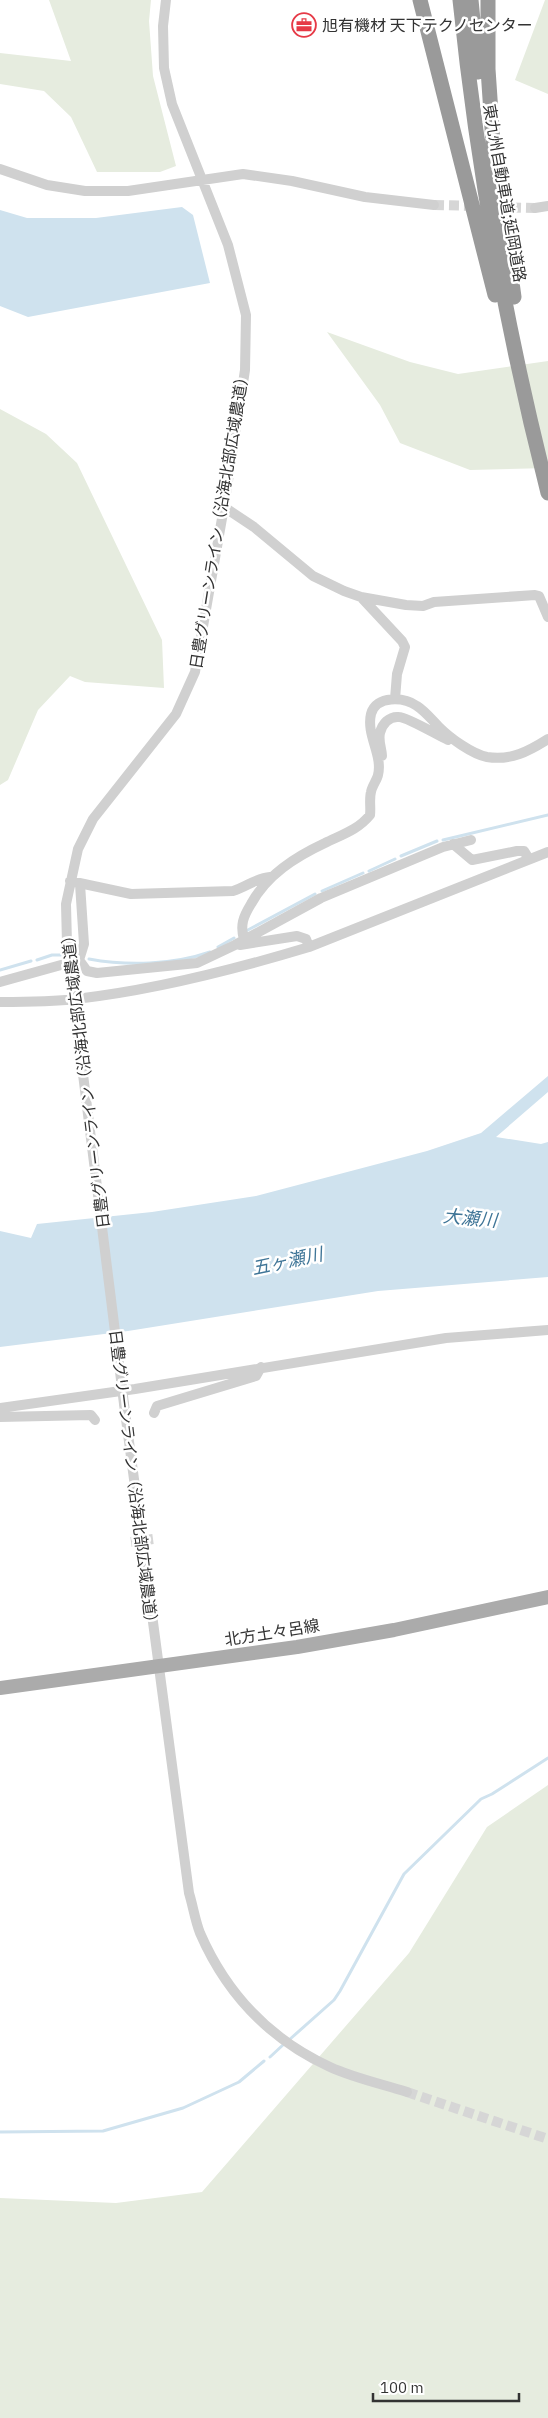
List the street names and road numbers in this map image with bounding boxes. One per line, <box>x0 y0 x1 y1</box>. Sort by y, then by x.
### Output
street label: 東九州自動車道;延岡道路 <box>479 102 531 284</box>
street label: 日豊グリーンライン（沿海北部広域農道） <box>185 368 253 670</box>
street label: 日豊グリーンライン（沿海北部広域農道） <box>57 926 113 1230</box>
street label: 日豊グリーンライン（沿海北部広域農道） <box>106 1328 162 1632</box>
street label: 北方土々呂線 <box>223 1615 321 1649</box>

